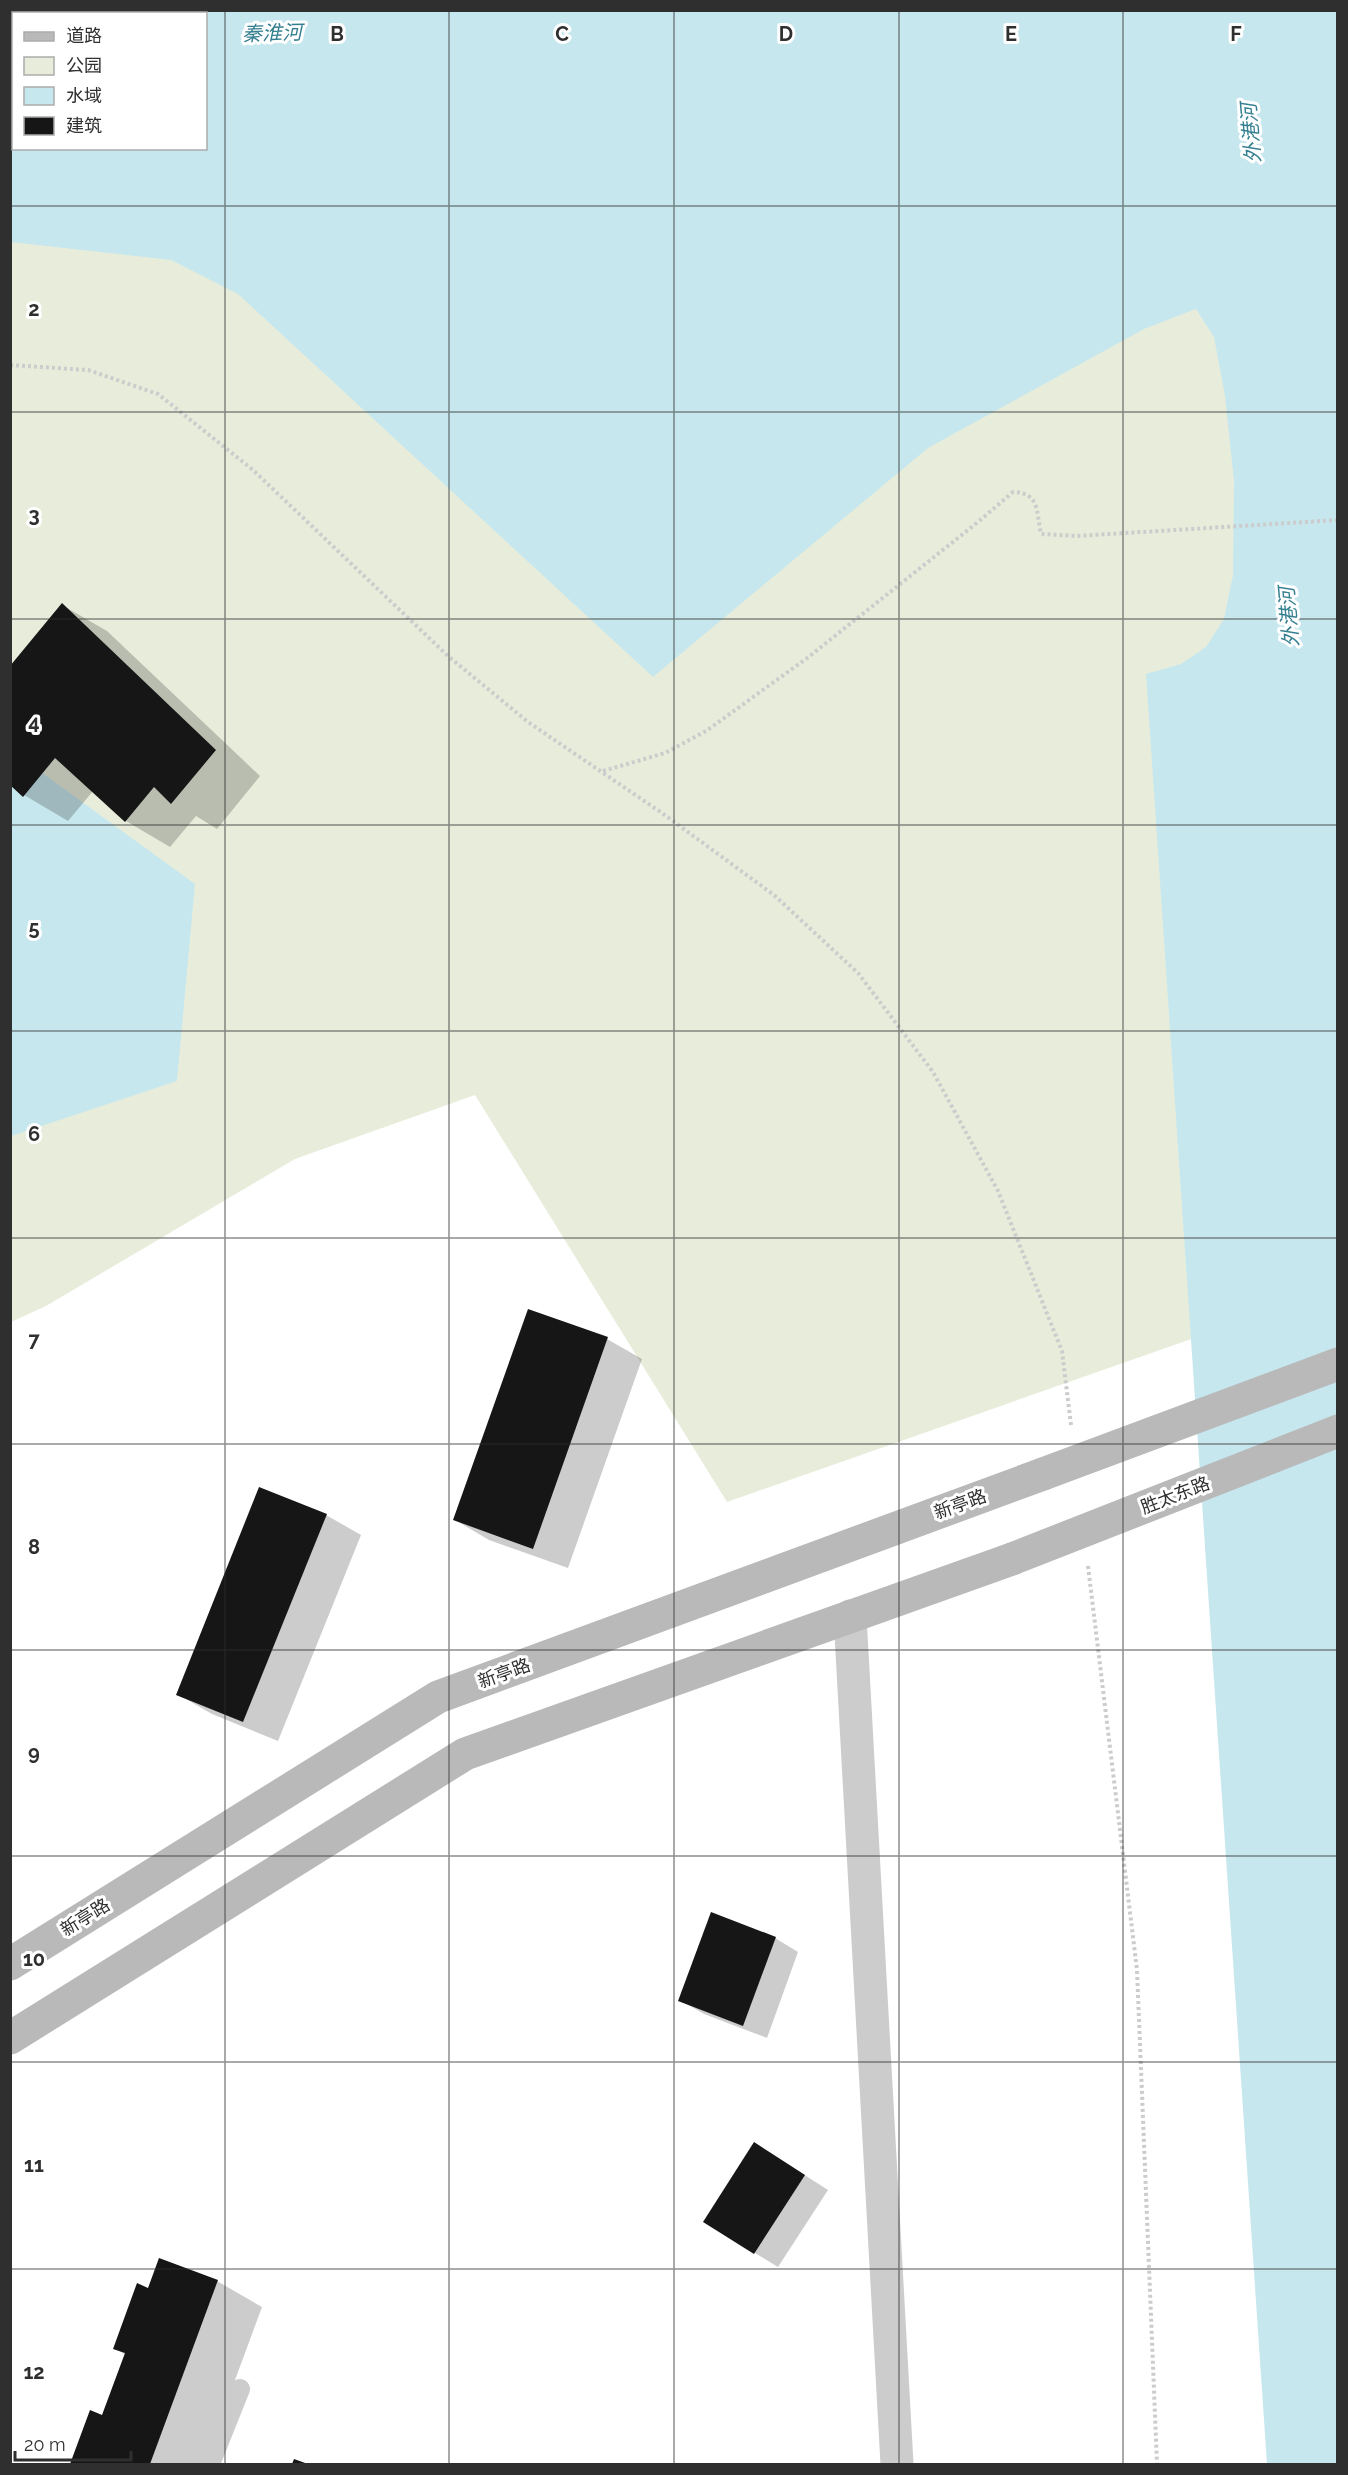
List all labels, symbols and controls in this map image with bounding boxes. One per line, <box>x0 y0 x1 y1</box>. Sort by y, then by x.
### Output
legend <box>12 12 207 150</box>
water label: 秦淮河 <box>242 20 306 46</box>
text: B <box>330 22 344 46</box>
text: C <box>555 22 569 46</box>
text: D <box>779 22 793 46</box>
text: E <box>1005 22 1017 46</box>
text: F <box>1230 22 1242 46</box>
text: 道路 <box>66 25 102 46</box>
text: 公园 <box>66 55 102 76</box>
text: 水域 <box>66 85 102 106</box>
water label: 外港河 <box>1236 98 1266 164</box>
text: 建筑 <box>66 115 102 136</box>
text: 2 <box>28 297 40 321</box>
text: 3 <box>28 503 40 527</box>
water label: 外港河 <box>1274 582 1304 648</box>
text: 4 <box>28 710 40 734</box>
text: 5 <box>28 916 40 940</box>
text: 6 <box>28 1122 40 1146</box>
text: 7 <box>28 1328 40 1352</box>
street label: 胜太东路 <box>1138 1472 1212 1518</box>
street label: 新亭路 <box>931 1485 989 1523</box>
text: 8 <box>28 1535 40 1559</box>
street label: 新亭路 <box>475 1654 533 1692</box>
text: 9 <box>28 1741 40 1765</box>
street label: 新亭路 <box>57 1894 113 1940</box>
text: 10 <box>23 1947 45 1971</box>
text: 11 <box>24 2153 44 2177</box>
text: 12 <box>23 2360 45 2384</box>
scale bar <box>15 2424 130 2462</box>
text: 20 m <box>24 2434 66 2455</box>

